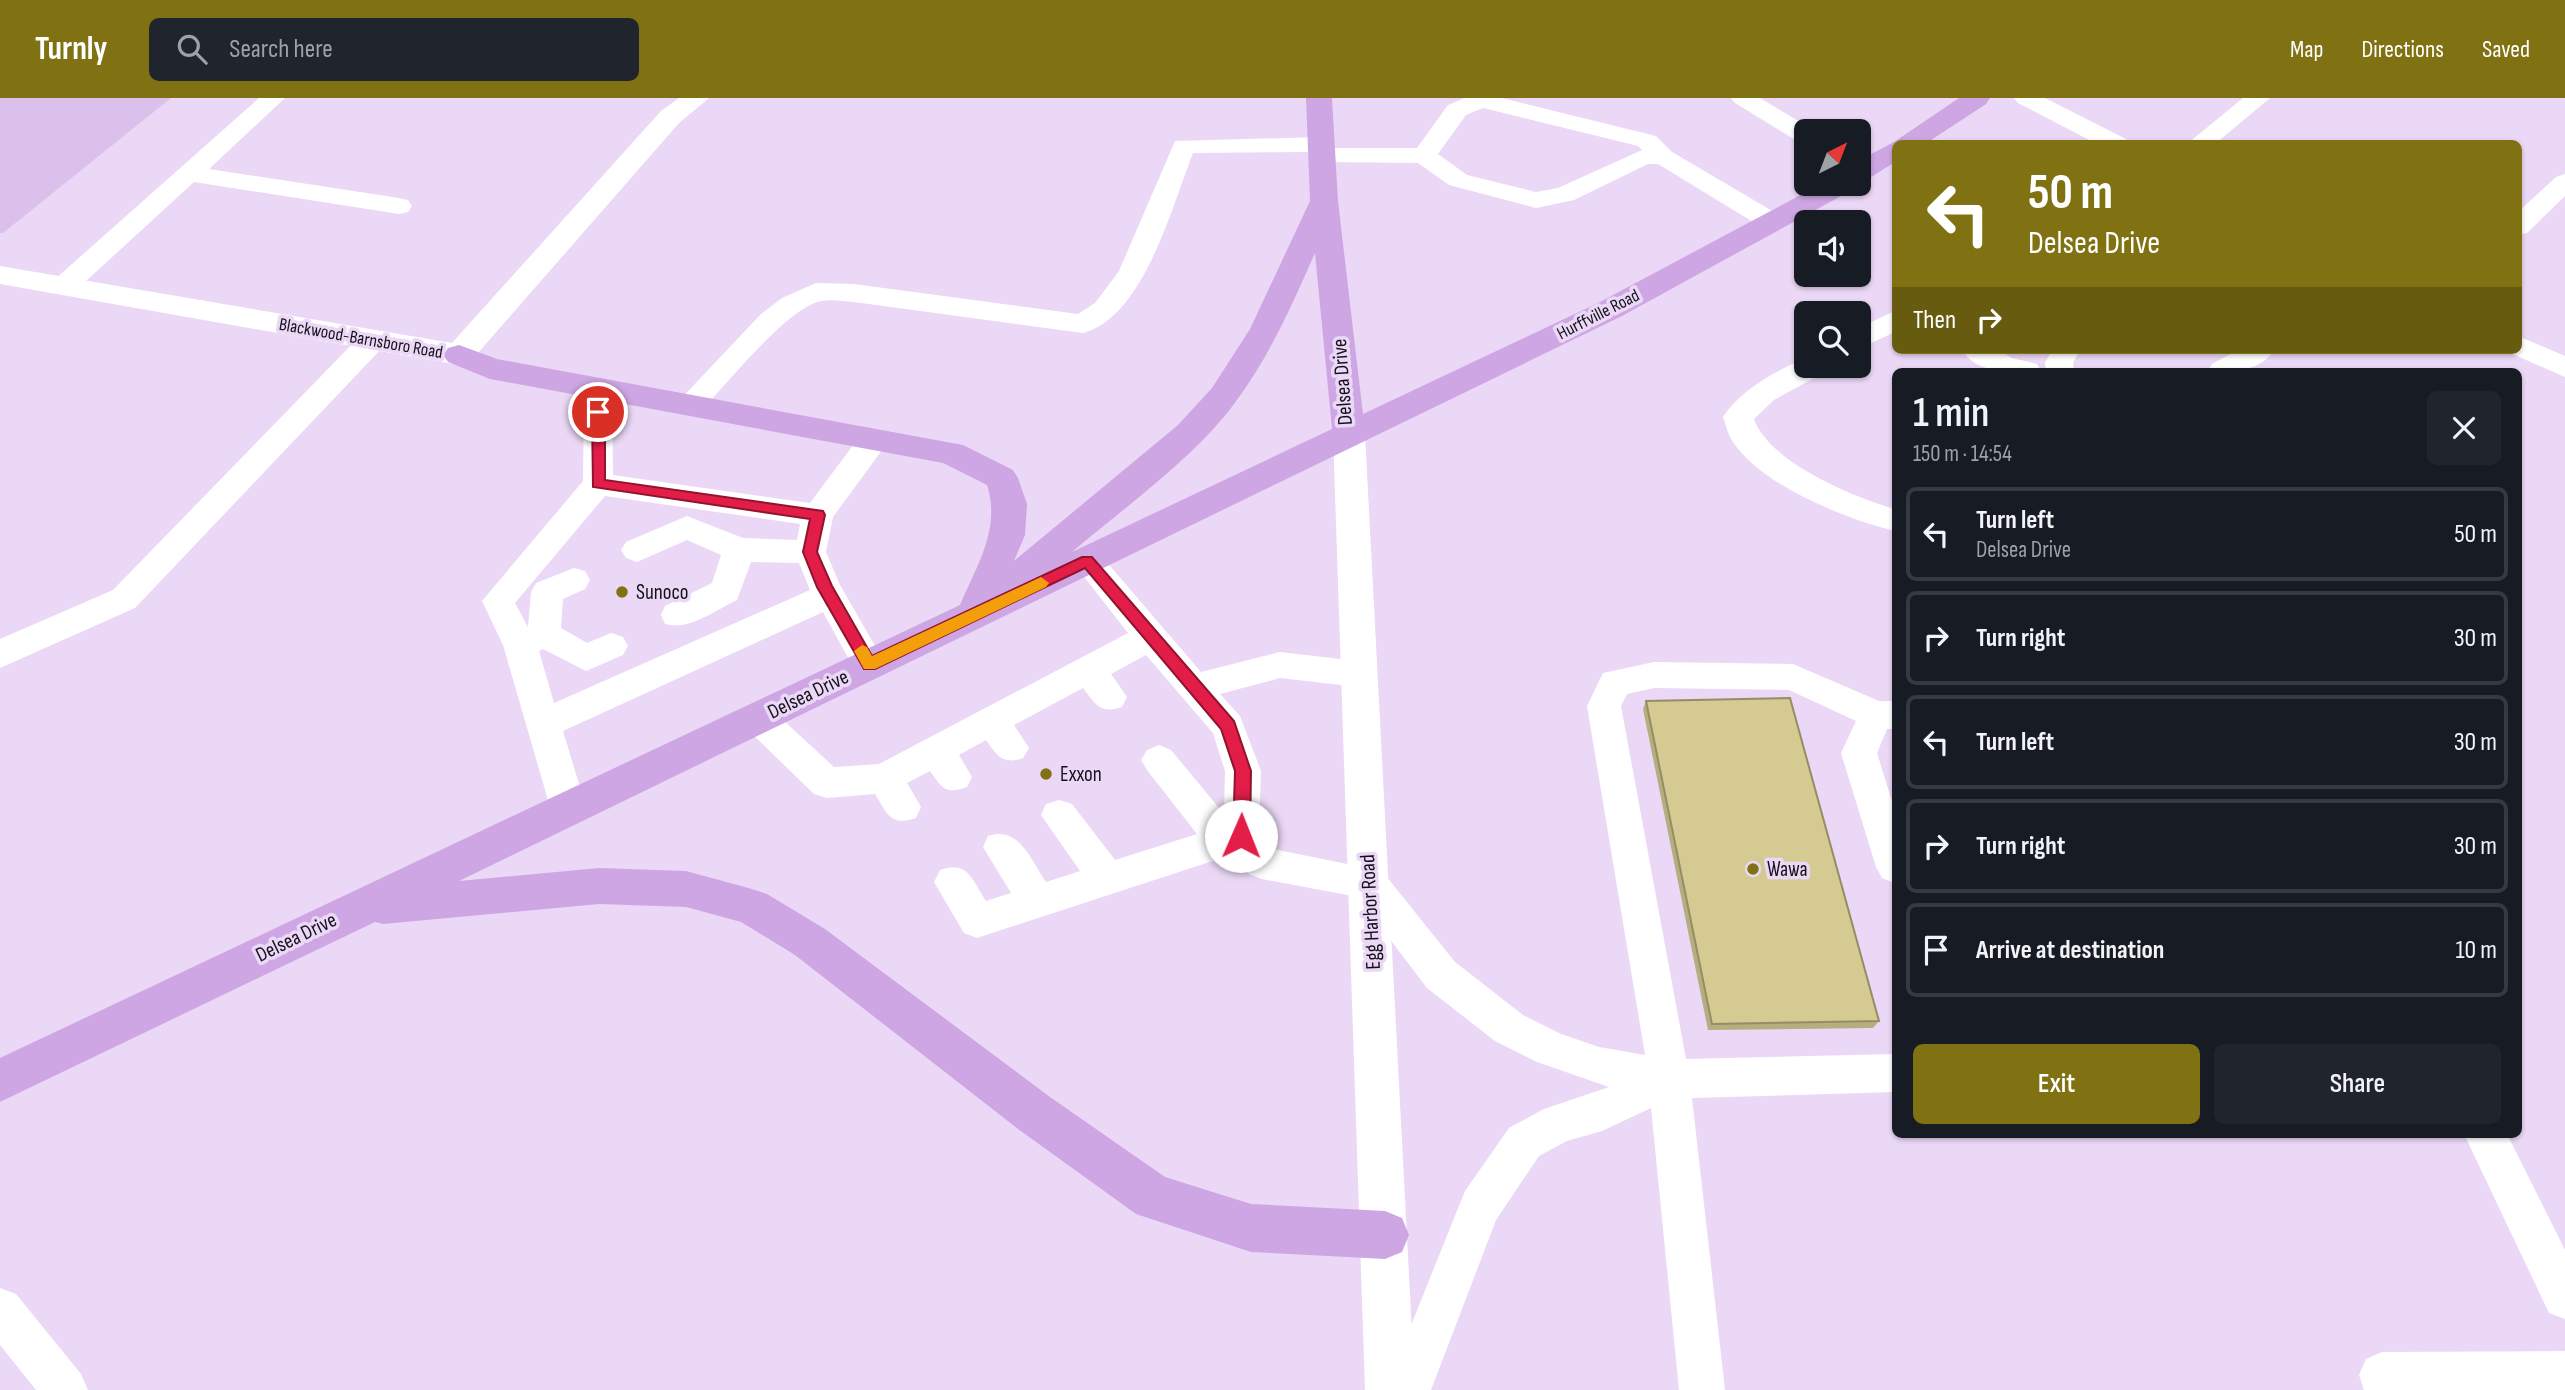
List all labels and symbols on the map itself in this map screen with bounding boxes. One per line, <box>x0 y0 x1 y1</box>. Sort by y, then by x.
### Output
north arrow <box>1794 119 1871 196</box>
street label: Hurffville Road <box>1554 285 1643 344</box>
street label: Blackwood-Barnsboro Road <box>277 314 444 363</box>
street label: Delsea Drive <box>1327 338 1358 426</box>
pin <box>568 382 628 442</box>
place label: Sunoco <box>636 580 689 605</box>
marker: Sunoco <box>614 584 630 600</box>
street label: Delsea Drive <box>764 664 853 725</box>
place label: Exxon <box>1060 762 1102 787</box>
marker: Exxon <box>1038 766 1054 782</box>
position arrow <box>1204 799 1278 873</box>
street label: Egg Harbor Road <box>1355 854 1386 970</box>
place label: Wawa <box>1767 857 1808 882</box>
marker: Wawa <box>1745 861 1761 877</box>
street label: Delsea Drive <box>252 907 341 968</box>

